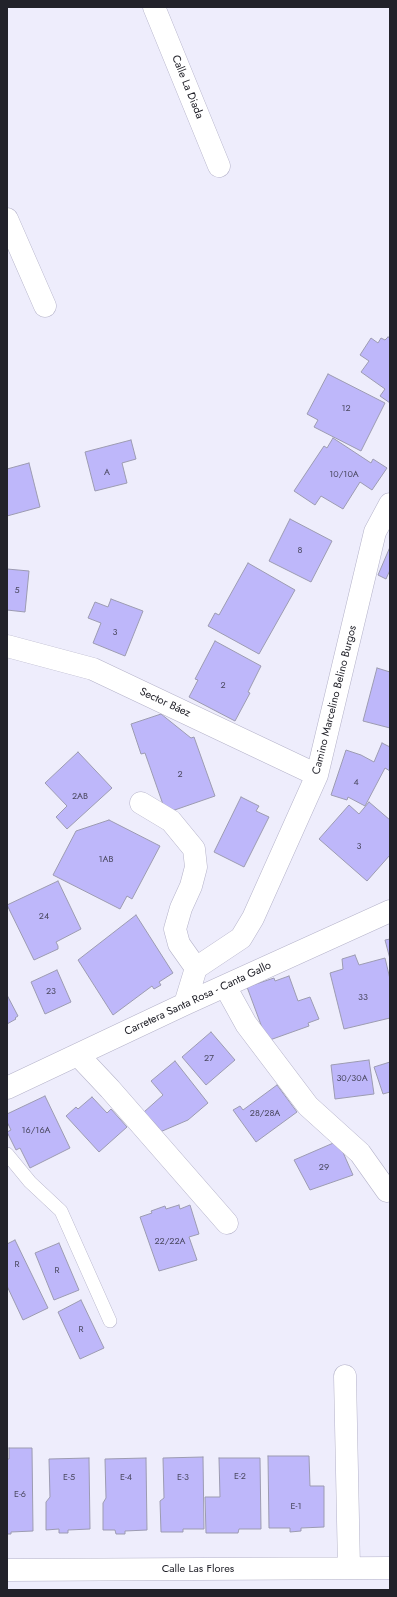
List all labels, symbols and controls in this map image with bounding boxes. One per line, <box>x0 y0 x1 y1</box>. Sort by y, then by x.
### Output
street label: Calle La Diada <box>168 53 206 121</box>
house number: 12 <box>341 404 351 414</box>
house number: A <box>104 468 110 478</box>
house number: 10/10A <box>329 470 359 480</box>
house number: 8 <box>298 546 302 556</box>
house number: 5 <box>14 586 20 596</box>
street label: Camino Marcelino Belino Burgos <box>310 624 360 776</box>
house number: 3 <box>113 628 117 638</box>
house number: 2 <box>220 681 226 691</box>
street label: Sector Báez <box>137 685 193 721</box>
house number: 2 <box>177 770 183 780</box>
house number: 4 <box>353 778 359 788</box>
house number: 2AB <box>72 792 88 802</box>
house number: 3 <box>357 842 361 852</box>
house number: 1AB <box>98 855 114 865</box>
house number: 24 <box>39 912 49 922</box>
street label: Carretera Santa Rosa - Canta Gallo <box>123 959 273 1039</box>
house number: 23 <box>46 987 56 997</box>
house number: 33 <box>358 993 368 1003</box>
house number: 27 <box>204 1054 214 1064</box>
house number: 30/30A <box>336 1074 368 1084</box>
house number: 28/28A <box>250 1109 280 1119</box>
house number: 16/16A <box>21 1126 51 1136</box>
house number: 29 <box>319 1163 329 1173</box>
house number: 22/22A <box>154 1237 186 1247</box>
house number: R <box>14 1260 20 1270</box>
house number: R <box>54 1266 60 1276</box>
house number: R <box>78 1325 84 1335</box>
house number: E-2 <box>234 1472 246 1482</box>
house number: E-5 <box>63 1473 75 1483</box>
house number: E-4 <box>120 1473 132 1483</box>
house number: E-3 <box>177 1473 189 1483</box>
house number: E-6 <box>14 1490 26 1500</box>
house number: E-1 <box>291 1502 301 1512</box>
street label: Calle Las Flores <box>162 1562 234 1576</box>

